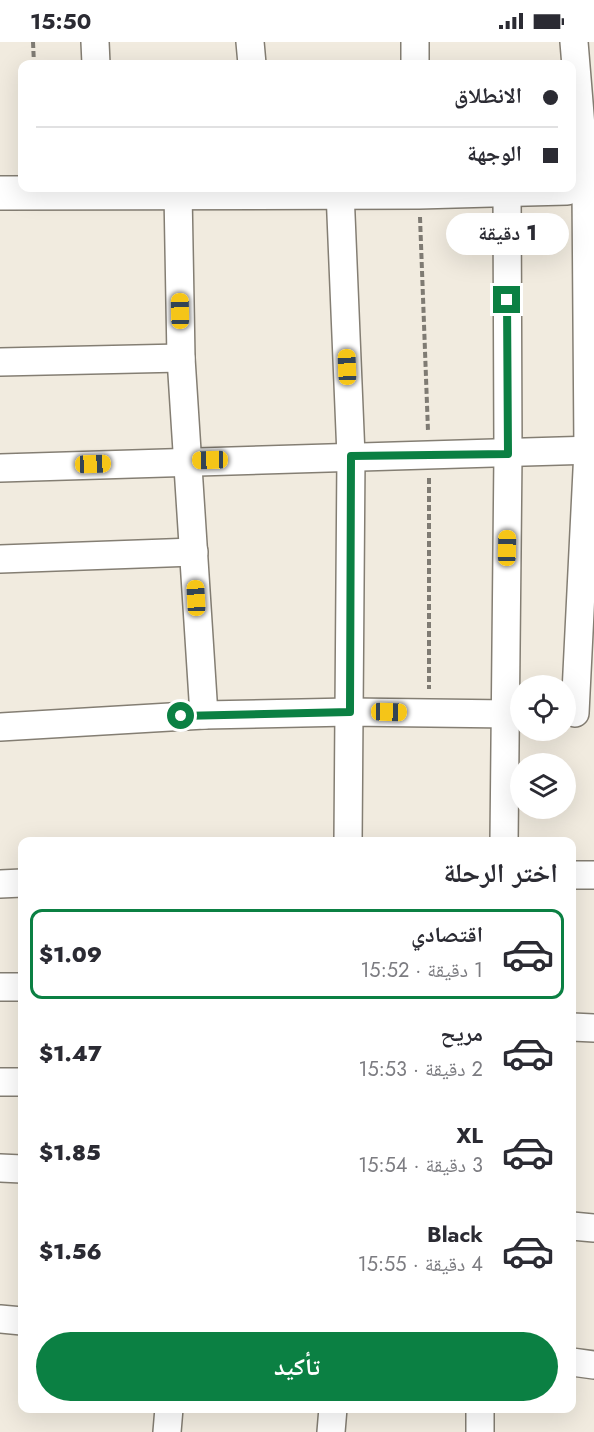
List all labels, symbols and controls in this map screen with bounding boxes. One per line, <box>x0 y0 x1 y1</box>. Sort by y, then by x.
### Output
text: 15:50 <box>30 5 91 37</box>
text: الانطلاق <box>454 79 522 111</box>
text: الوجهة <box>467 137 522 169</box>
callout: 1 دقيقة <box>446 213 568 255</box>
text: 1 دقيقة <box>478 219 537 248</box>
route end <box>493 286 520 313</box>
car <box>171 293 189 329</box>
car <box>337 349 357 385</box>
car <box>192 451 228 469</box>
car <box>75 454 111 474</box>
car <box>498 530 516 566</box>
car <box>186 580 206 616</box>
map controls <box>510 675 576 819</box>
button: locate <box>510 675 576 741</box>
route start <box>167 702 194 729</box>
car <box>371 703 407 721</box>
button: layers <box>510 753 576 819</box>
text: اختر الرحلة <box>443 853 558 892</box>
text: اقتصادي <box>411 918 483 950</box>
icon: car <box>501 927 555 981</box>
text: $1.09 <box>39 938 102 970</box>
text: 1 دقيقة · 15:52 <box>360 956 483 985</box>
text: مريح <box>440 1017 483 1049</box>
icon: car <box>501 1026 555 1080</box>
text: $1.47 <box>39 1037 102 1069</box>
text: 2 دقيقة · 15:53 <box>358 1055 483 1084</box>
text: XL <box>456 1119 483 1151</box>
icon: car <box>501 1125 555 1179</box>
text: $1.85 <box>39 1136 101 1168</box>
text: 3 دقيقة · 15:54 <box>358 1151 483 1180</box>
text: Black <box>427 1218 483 1250</box>
icon: car <box>501 1224 555 1278</box>
text: $1.56 <box>39 1235 102 1267</box>
text: 4 دقيقة · 15:55 <box>358 1250 483 1279</box>
button: تأكيد <box>36 1332 558 1401</box>

